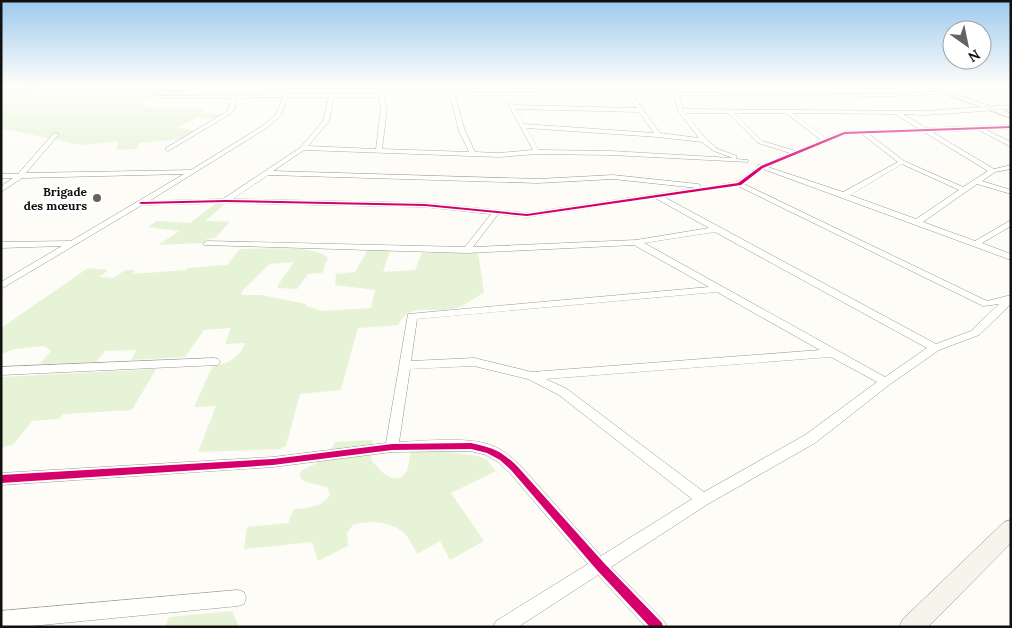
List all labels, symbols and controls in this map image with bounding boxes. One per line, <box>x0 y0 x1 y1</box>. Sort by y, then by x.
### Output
north arrow <box>942 20 992 70</box>
text: N <box>964 45 984 66</box>
place label: Brigade des mœurs <box>24 184 88 213</box>
marker: Brigade des mœurs <box>91 192 103 204</box>

